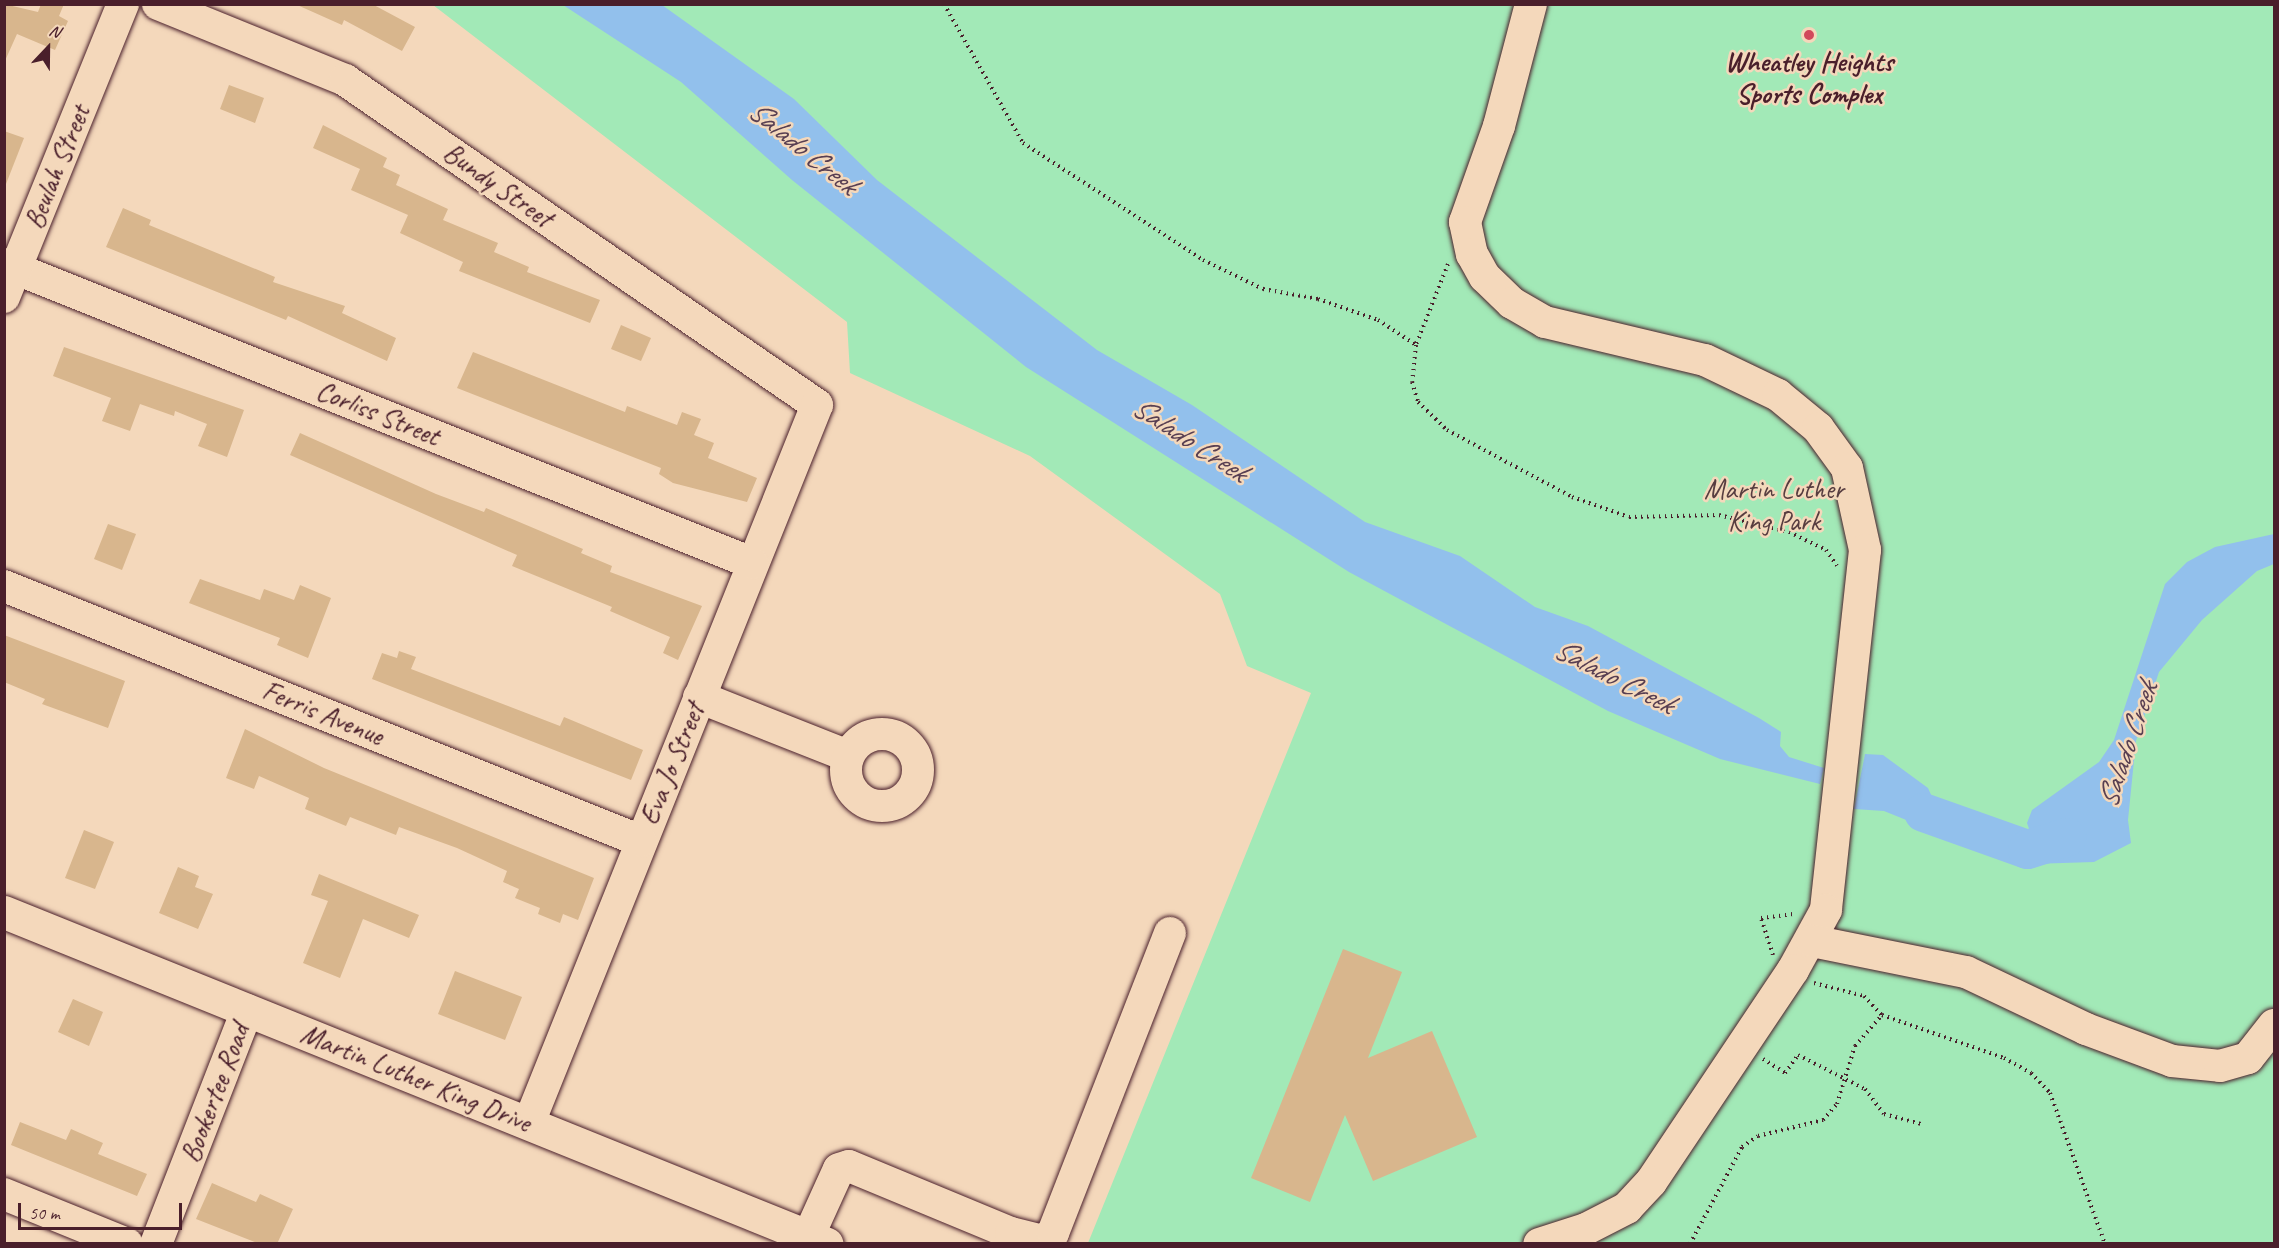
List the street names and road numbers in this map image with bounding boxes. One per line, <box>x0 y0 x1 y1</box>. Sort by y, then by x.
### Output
street label: Beulah Street <box>17 100 97 234</box>
street label: Bundy Street <box>437 135 559 235</box>
street label: Corliss Street <box>311 373 445 453</box>
street label: Ferris Avenue <box>258 674 388 752</box>
street label: Eva Jo Street <box>632 698 712 830</box>
street label: Martin Luther King Drive <box>296 1017 536 1139</box>
street label: Bookertee Road <box>173 1019 257 1167</box>

